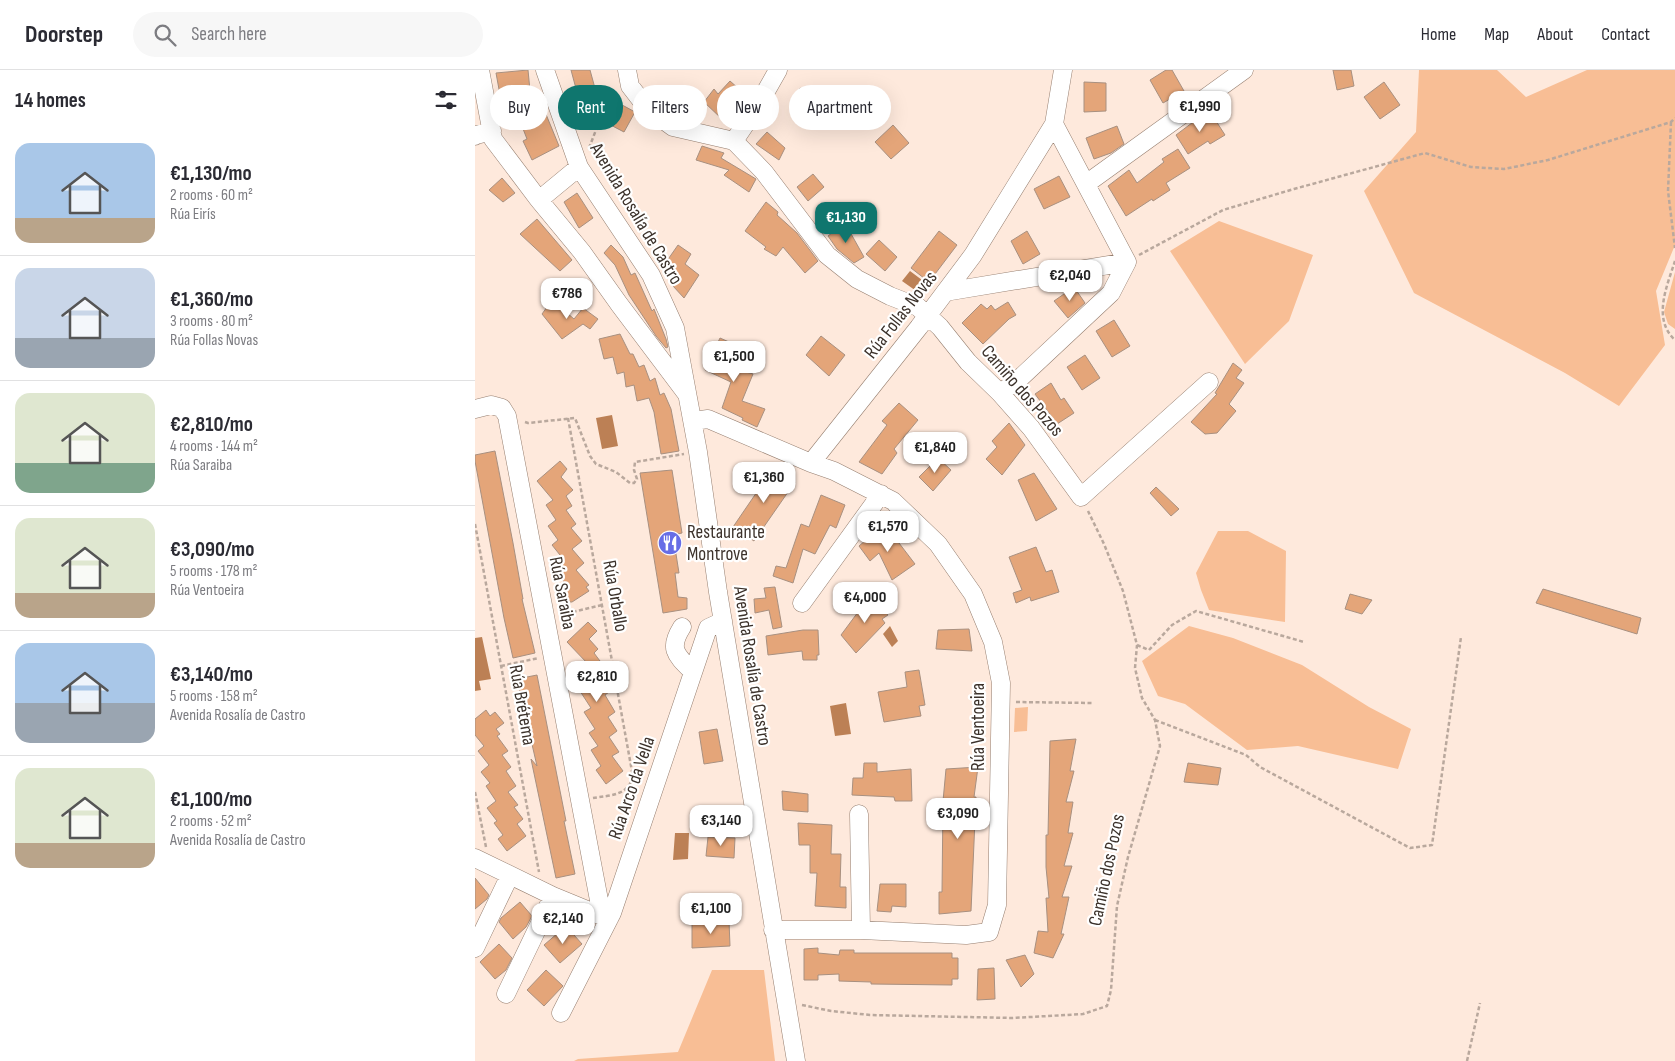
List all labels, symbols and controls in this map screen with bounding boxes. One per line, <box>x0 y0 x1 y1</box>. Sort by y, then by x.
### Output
search box <box>133 12 483 57</box>
text: Doorstep <box>25 20 103 49</box>
icon: search <box>151 21 179 49</box>
text: Search here <box>191 23 267 46</box>
text: Home <box>1421 24 1456 45</box>
text: Map <box>1484 24 1509 45</box>
text: About <box>1537 24 1573 45</box>
text: Contact <box>1601 24 1650 45</box>
chip: Buy <box>490 85 548 130</box>
chip: Rent <box>558 85 623 130</box>
chip: Filters <box>633 85 707 130</box>
chip: New <box>717 85 779 130</box>
chip: Apartment <box>789 85 891 130</box>
icon: filters <box>432 86 460 114</box>
text: 14 homes <box>15 88 86 113</box>
pin: €1,990 <box>1159 90 1241 133</box>
text: €1,990 <box>1179 97 1221 116</box>
street label: Avenida Rosalía de Castro <box>584 138 687 289</box>
text: €1,130/mo <box>170 161 252 186</box>
icon: home <box>55 163 115 223</box>
text: 2 rooms · 60 m² <box>170 186 253 205</box>
pin: €1,130 <box>805 202 887 244</box>
text: Rúa Eirís <box>170 205 216 224</box>
text: €1,130 <box>826 208 866 227</box>
pin: €2,040 <box>1029 260 1111 302</box>
text: €2,040 <box>1049 266 1091 285</box>
street label: Rúa Follas Novas <box>860 267 942 363</box>
pin: €786 <box>537 278 597 320</box>
text: €786 <box>552 284 582 303</box>
text: €1,360/mo <box>170 287 253 312</box>
icon: home <box>55 288 115 348</box>
text: 3 rooms · 80 m² <box>170 312 253 331</box>
text: Rúa Follas Novas <box>170 331 258 350</box>
pin: €1,500 <box>693 340 775 383</box>
street label: Camiño dos Pozos <box>976 341 1068 442</box>
text: €1,500 <box>713 347 755 366</box>
text: €2,810/mo <box>170 412 253 437</box>
icon: home <box>55 413 115 473</box>
pin: €1,840 <box>894 432 976 474</box>
text: 4 rooms · 144 m² <box>170 437 258 456</box>
text: €1,840 <box>914 438 956 457</box>
text: Rúa Saraiba <box>170 456 232 475</box>
pin: €1,360 <box>723 462 805 504</box>
text: €1,360 <box>744 468 784 487</box>
pin: €1,570 <box>847 510 929 553</box>
text: €1,570 <box>868 517 908 536</box>
place label: Restaurante Montrove <box>687 521 765 566</box>
restaurant icon: Restaurante Montrove <box>657 530 683 556</box>
text: €3,090/mo <box>170 537 254 562</box>
icon: home <box>55 538 115 598</box>
street label: Rúa Saraiba <box>544 555 580 631</box>
street label: Rúa Orballo <box>597 559 633 633</box>
text: 5 rooms · 178 m² <box>170 562 258 581</box>
text: Rúa Ventoeira <box>170 581 244 600</box>
pin: €4,000 <box>824 582 906 624</box>
street label: Avenida Rosalía de Castro <box>728 584 776 747</box>
text: €4,000 <box>844 588 886 607</box>
pin: €2,810 <box>556 660 638 703</box>
text: €3,140/mo <box>170 662 253 687</box>
icon: home <box>55 663 115 723</box>
street label: Rúa Brétema <box>504 663 540 747</box>
text: €2,810 <box>577 667 617 686</box>
street label: Rúa Ventoeira <box>967 683 990 771</box>
text: 5 rooms · 158 m² <box>170 687 258 706</box>
text: Avenida Rosalía de Castro <box>170 706 306 725</box>
street label: Rúa Arco da Vella <box>604 733 660 843</box>
text: €1,100/mo <box>170 787 252 812</box>
icon: home <box>55 788 115 848</box>
pin: €3,090 <box>917 798 999 840</box>
pin: €3,140 <box>680 804 762 847</box>
text: €3,090 <box>937 804 979 823</box>
text: €3,140 <box>701 811 741 830</box>
text: 2 rooms · 52 m² <box>170 812 252 831</box>
street label: Camiño dos Pozos <box>1084 812 1130 928</box>
text: Avenida Rosalía de Castro <box>170 831 306 850</box>
pin: €1,100 <box>670 892 752 935</box>
text: €1,100 <box>691 899 731 918</box>
pin: €2,140 <box>522 902 604 945</box>
text: €2,140 <box>543 909 583 928</box>

